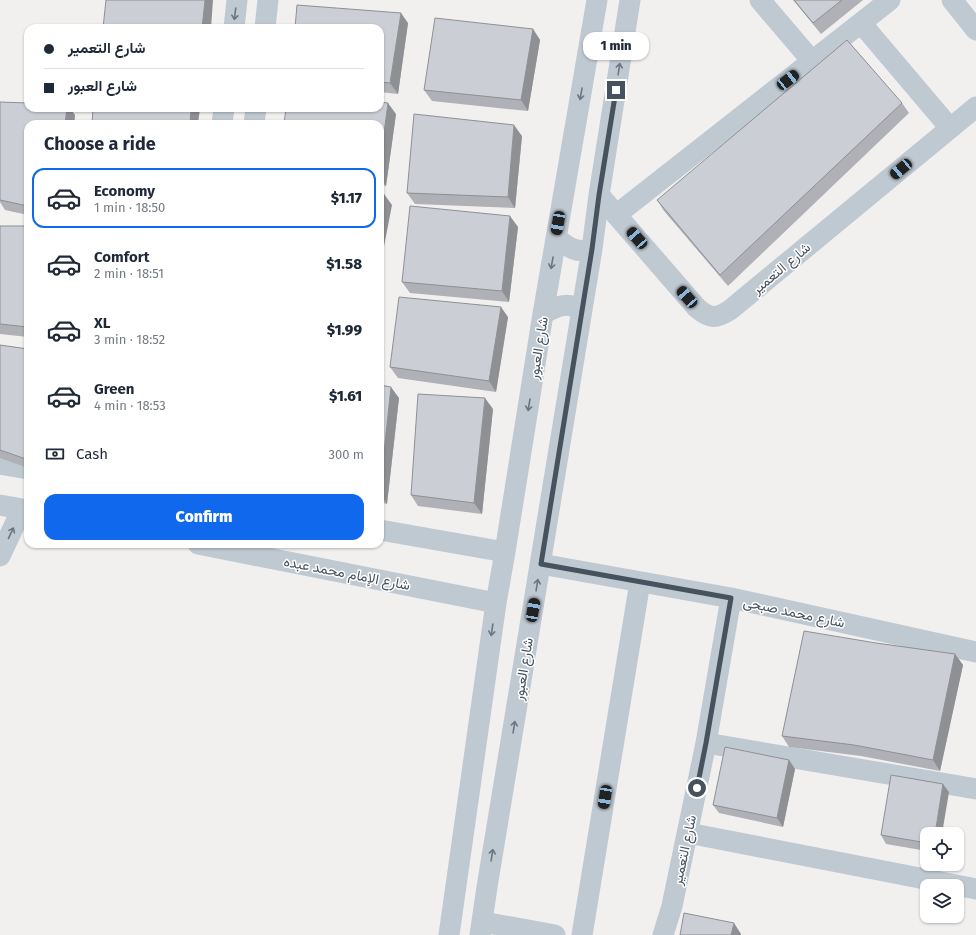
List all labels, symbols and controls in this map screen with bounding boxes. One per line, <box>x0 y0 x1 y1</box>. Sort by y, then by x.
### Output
one-way arrow <box>232 7 239 20</box>
callout: 1 min <box>583 32 649 60</box>
text: 1 min <box>600 38 632 53</box>
text: شارع التعمير <box>68 39 146 57</box>
one-way arrow <box>615 63 623 76</box>
car <box>775 68 801 92</box>
text: شارع العبور <box>68 77 137 95</box>
route end <box>607 81 625 99</box>
one-way arrow <box>577 87 585 100</box>
text: Choose a ride <box>44 133 156 155</box>
car <box>888 157 914 181</box>
icon: car <box>46 180 82 216</box>
text: Economy <box>94 182 155 200</box>
text: $1.17 <box>331 189 362 207</box>
text: 1 min · 18:50 <box>94 200 165 215</box>
car <box>550 210 566 236</box>
car <box>625 225 649 251</box>
street label: شارع التعمير <box>748 239 815 300</box>
icon: car <box>46 246 82 282</box>
text: Comfort <box>94 248 150 266</box>
text: $1.58 <box>326 255 362 273</box>
one-way arrow <box>548 256 556 269</box>
text: 2 min · 18:51 <box>94 266 164 281</box>
car <box>675 284 699 310</box>
icon: car <box>46 312 82 348</box>
text: XL <box>94 314 110 332</box>
street label: شارع العبور <box>525 316 554 382</box>
text: $1.99 <box>327 321 362 339</box>
text: 3 min · 18:52 <box>94 332 165 347</box>
icon: car <box>46 378 82 414</box>
text: Green <box>94 380 134 398</box>
text: $1.61 <box>329 387 362 405</box>
text: 4 min · 18:53 <box>94 398 166 413</box>
one-way arrow <box>525 398 533 411</box>
icon: cash <box>44 443 66 465</box>
text: Cash <box>76 445 108 463</box>
text: 300 m <box>328 447 364 462</box>
button: Confirm <box>44 494 364 540</box>
one-way arrow <box>8 527 15 539</box>
street label: شارع الإمام محمد عبده <box>282 553 412 596</box>
one-way arrow <box>533 579 541 592</box>
street label: شارع محمد صبحى <box>741 593 846 633</box>
car <box>525 597 541 623</box>
one-way arrow <box>488 623 496 636</box>
street label: شارع العبور <box>510 637 539 703</box>
one-way arrow <box>510 721 518 734</box>
route start <box>688 779 706 797</box>
car <box>597 784 613 810</box>
street label: شارع التعمير <box>669 814 702 888</box>
map controls <box>920 827 964 923</box>
button: locate <box>920 827 964 871</box>
one-way arrow <box>489 849 497 862</box>
button: layers <box>920 879 964 923</box>

